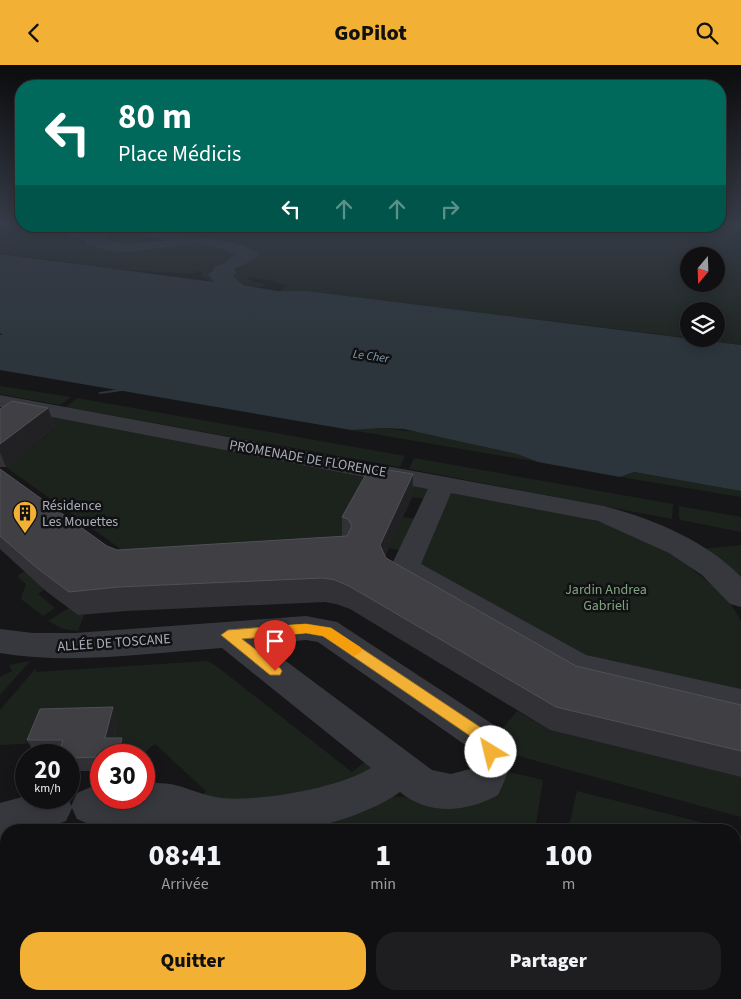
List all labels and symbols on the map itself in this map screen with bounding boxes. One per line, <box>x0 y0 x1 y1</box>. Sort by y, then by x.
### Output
north arrow <box>680 247 725 293</box>
water label: Le Cher <box>352 346 391 368</box>
street label: PROMENADE DE FLORENCE <box>228 435 388 483</box>
place label: Résidence Les Mouettes <box>42 496 118 532</box>
building icon: Résidence Les Mouettes <box>12 500 38 534</box>
park label: Jardin Andrea Gabrieli <box>565 580 647 616</box>
pin <box>254 620 296 671</box>
street label: ALLÉE DE TOSCANE <box>57 629 171 657</box>
position arrow <box>464 725 516 777</box>
speed limit sign: 30 <box>90 744 155 809</box>

